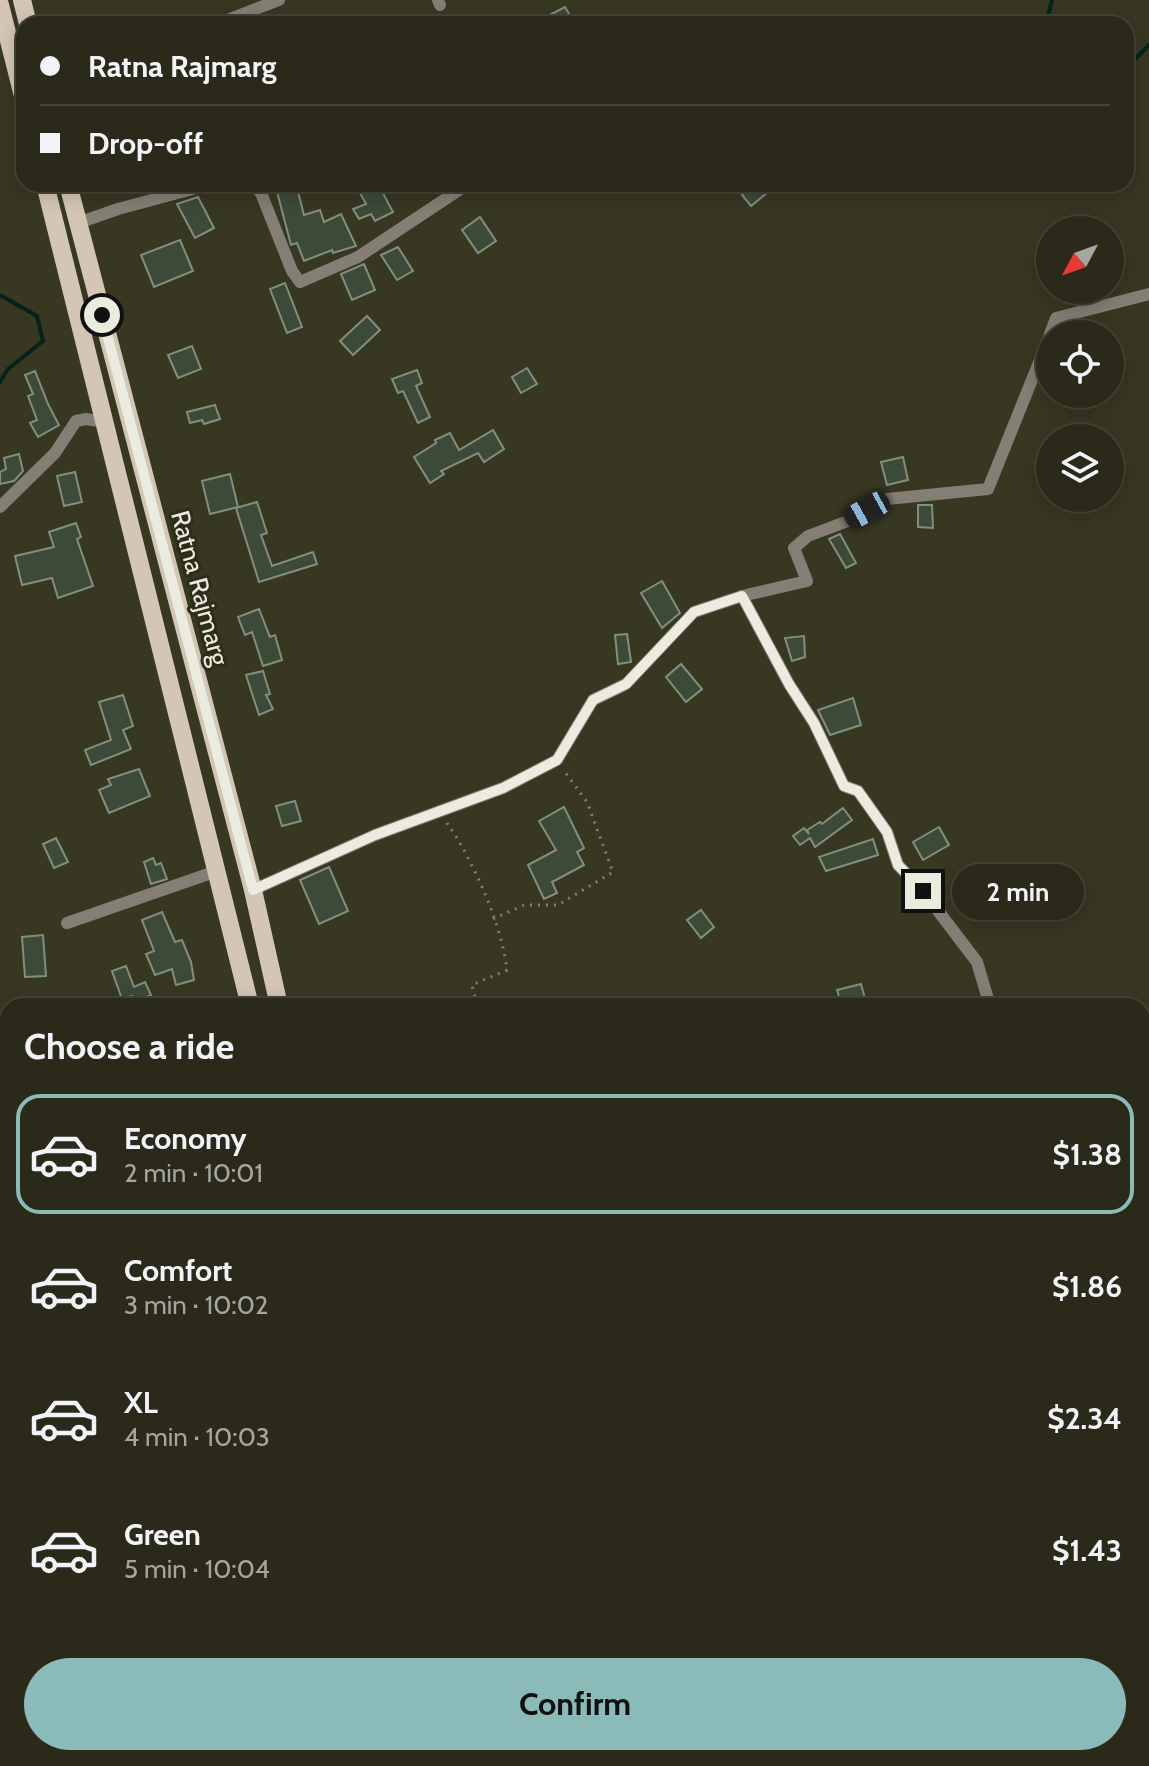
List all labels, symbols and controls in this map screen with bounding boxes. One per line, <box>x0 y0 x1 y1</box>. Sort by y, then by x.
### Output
text: Ratna Rajmarg <box>88 48 277 85</box>
text: Drop-off <box>88 125 203 162</box>
north arrow <box>1036 216 1124 304</box>
map controls <box>1036 216 1124 512</box>
route start <box>84 297 120 333</box>
button: locate <box>1036 320 1124 408</box>
button: layers <box>1036 424 1124 512</box>
car <box>840 488 894 532</box>
street label: Ratna Rajmarg <box>164 507 236 670</box>
callout: 2 min <box>951 863 1083 919</box>
route end <box>905 873 941 909</box>
text: 2 min <box>987 876 1049 908</box>
text: Choose a ride <box>24 1024 234 1068</box>
icon: car <box>28 1118 100 1190</box>
text: Economy <box>124 1120 247 1157</box>
text: $1.38 <box>1053 1136 1122 1173</box>
text: 2 min · 10:01 <box>124 1157 263 1189</box>
icon: car <box>28 1250 100 1322</box>
text: Comfort <box>124 1252 232 1289</box>
text: $1.86 <box>1052 1268 1122 1305</box>
text: 3 min · 10:02 <box>124 1289 268 1321</box>
icon: car <box>28 1382 100 1454</box>
text: XL <box>124 1384 158 1421</box>
text: $2.34 <box>1047 1400 1122 1437</box>
text: 4 min · 10:03 <box>124 1421 270 1453</box>
icon: car <box>28 1514 100 1586</box>
text: Green <box>124 1516 201 1553</box>
text: $1.43 <box>1052 1532 1122 1569</box>
text: 5 min · 10:04 <box>124 1553 270 1585</box>
button: Confirm <box>24 1658 1126 1750</box>

